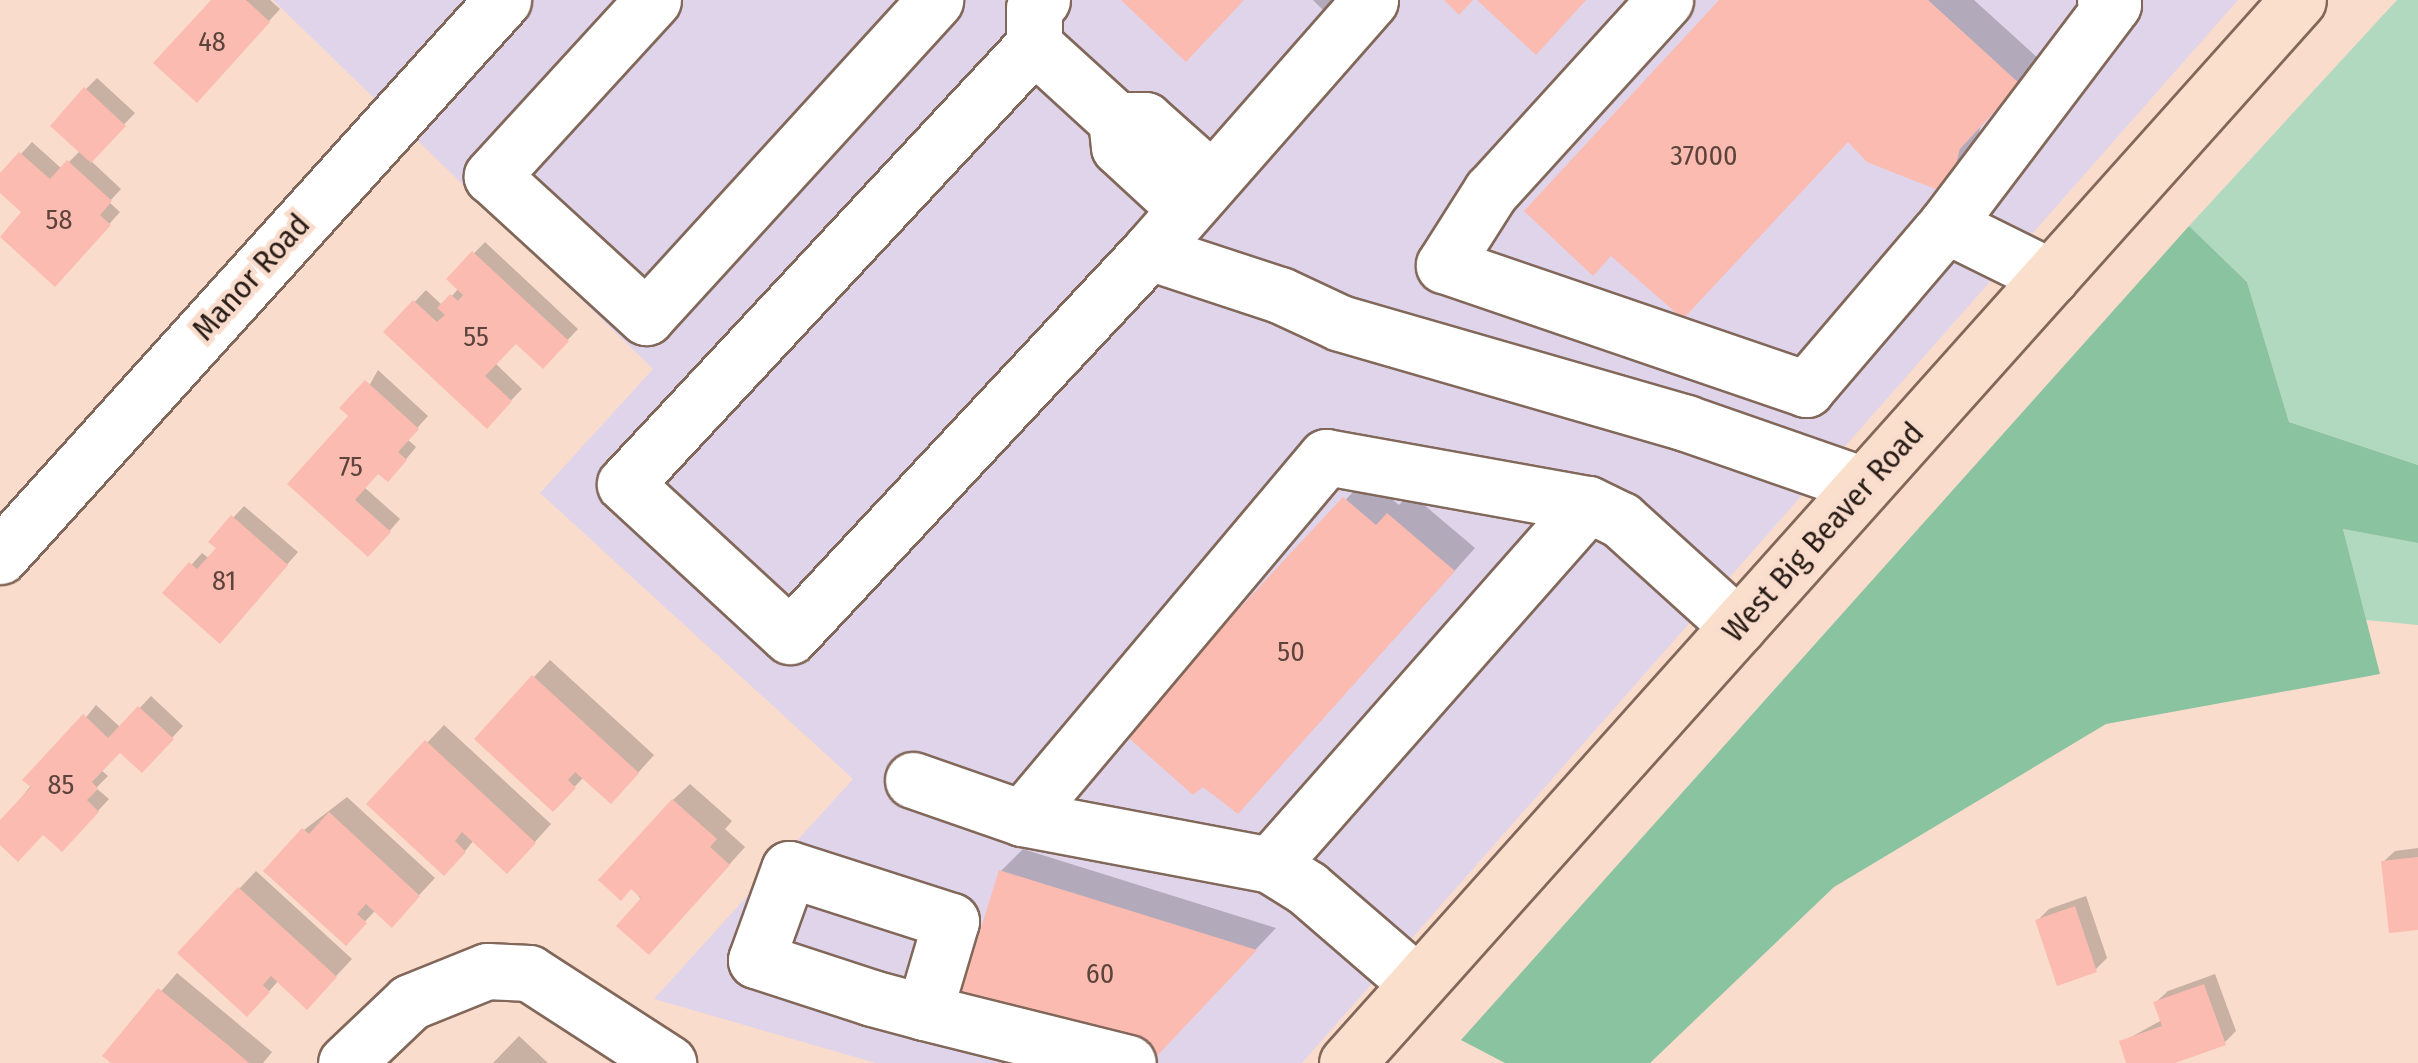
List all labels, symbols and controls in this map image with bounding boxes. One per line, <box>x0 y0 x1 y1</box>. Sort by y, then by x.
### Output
house number: 48 <box>198 25 226 59</box>
house number: 37000 <box>1670 139 1738 173</box>
house number: 58 <box>46 203 72 237</box>
street label: Manor Road <box>184 206 318 348</box>
house number: 55 <box>463 320 489 354</box>
street label: West Big Beaver Road <box>1714 414 1932 650</box>
house number: 75 <box>339 450 363 484</box>
house number: 81 <box>212 564 236 598</box>
house number: 50 <box>1277 635 1305 669</box>
house number: 85 <box>48 768 74 802</box>
house number: 60 <box>1086 957 1114 991</box>

